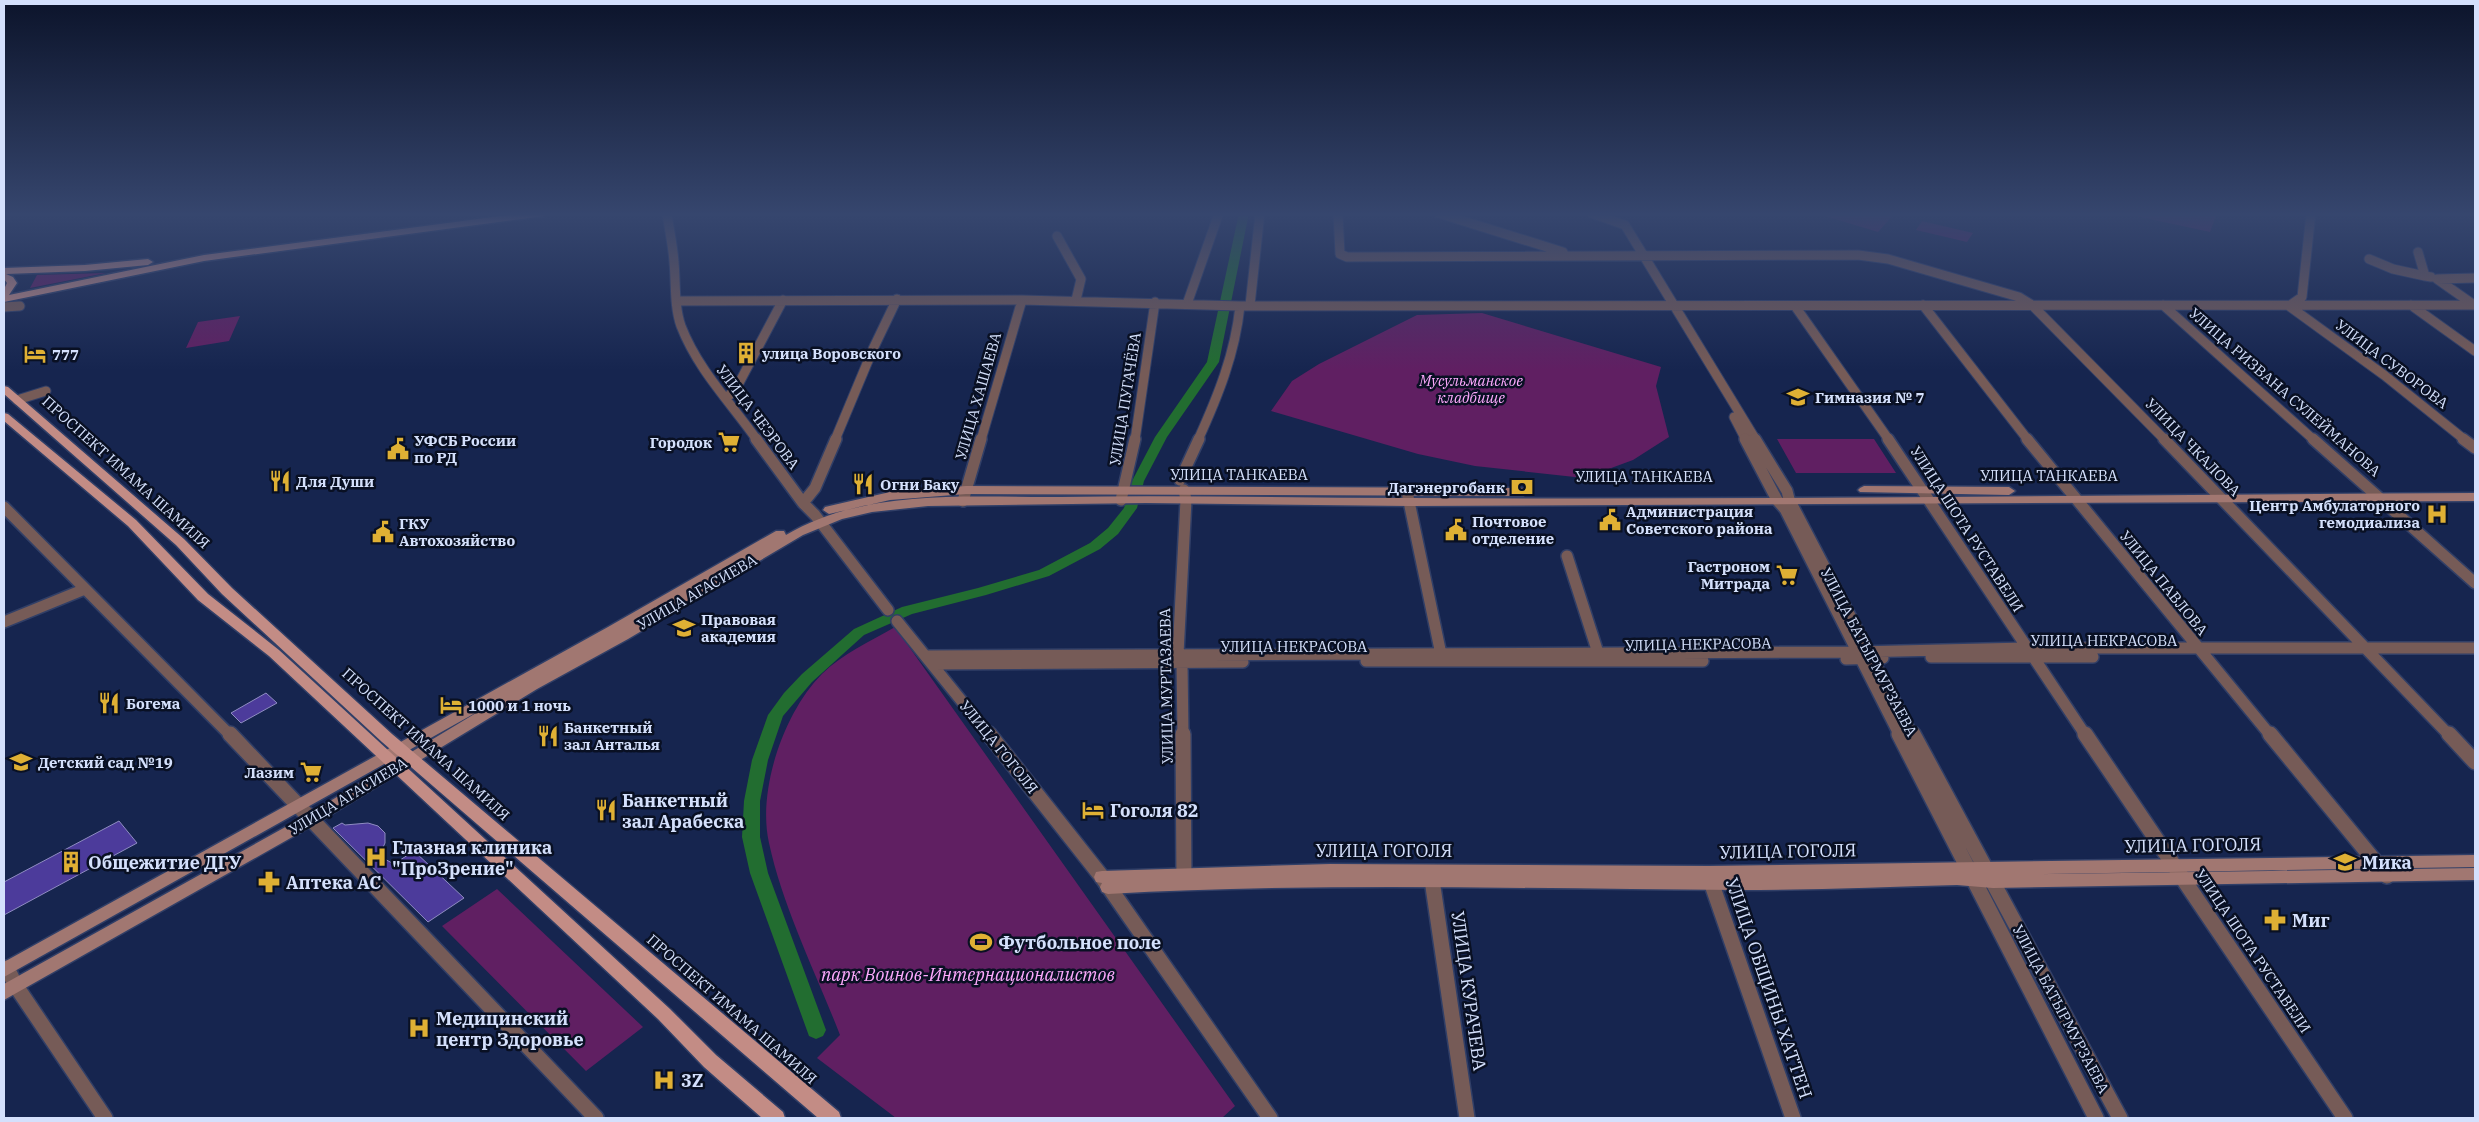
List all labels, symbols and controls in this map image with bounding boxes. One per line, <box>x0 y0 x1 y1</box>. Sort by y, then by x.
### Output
street label: УЛИЦА РИЗВАНА СУЛЕЙМАНОВА <box>2185 304 2385 481</box>
street label: УЛИЦА СУВОРОВА <box>2332 315 2453 413</box>
street label: УЛИЦА ХАШАЕВА <box>951 329 1005 462</box>
street label: УЛИЦА ПУГАЧЁВА <box>1105 330 1145 467</box>
building icon: улица Воровского <box>733 340 759 366</box>
hotel icon: 777 <box>22 341 48 367</box>
place label: улица Воровского <box>761 344 901 363</box>
place label: 777 <box>52 345 79 364</box>
street label: УЛИЦА ЧЕЭРОВА <box>712 361 804 474</box>
park label: Мусульманское кладбище <box>1418 371 1523 407</box>
school or university icon: Гимназия № 7 <box>1785 384 1811 410</box>
place label: Гимназия № 7 <box>1815 388 1925 407</box>
street label: ПРОСПЕКТ ИМАМА ШАМИЛЯ <box>38 392 214 552</box>
street label: УЛИЦА ЧКАЛОВА <box>2141 394 2245 500</box>
supermarket icon: Городок <box>716 429 742 455</box>
place label: УФСБ России по РД <box>414 431 516 467</box>
place label: Городок <box>650 433 712 452</box>
public building icon: УФСБ России по РД <box>385 436 411 462</box>
street label: УЛИЦА ШОТА РУСТАВЕЛИ <box>1906 443 2028 615</box>
street label: УЛИЦА ТАНКАЕВА <box>1170 465 1308 484</box>
street label: УЛИЦА ТАНКАЕВА <box>1980 466 2118 485</box>
street label: УЛИЦА ТАНКАЕВА <box>1575 467 1713 486</box>
restaurant icon: Для Души <box>267 468 293 494</box>
restaurant icon: Огни Баку <box>850 471 876 497</box>
place label: Для Души <box>296 472 374 491</box>
bank icon: Дагэнергобанк <box>1509 474 1535 500</box>
place label: Огни Баку <box>880 475 960 494</box>
place label: Дагэнергобанк <box>1388 478 1505 497</box>
place label: Центр Амбулаторного гемодиализа <box>2249 496 2420 532</box>
hospital icon: Центр Амбулаторного гемодиализа <box>2424 501 2450 527</box>
place label: Администрация Советского района <box>1626 502 1773 538</box>
public building icon: Администрация Советского района <box>1597 507 1623 533</box>
place label: Почтовое отделение <box>1472 512 1554 548</box>
place label: ГКУ Автохозяйство <box>399 514 515 550</box>
public building icon: Почтовое отделение <box>1443 517 1469 543</box>
public building icon: ГКУ Автохозяйство <box>370 519 396 545</box>
street label: УЛИЦА ПАВЛОВА <box>2116 527 2212 640</box>
street label: УЛИЦА АГАСИЕВА <box>634 550 761 634</box>
place label: Гастроном Митрада <box>1688 557 1770 593</box>
supermarket icon: Гастроном Митрада <box>1774 562 1800 588</box>
street label: УЛИЦА БАТЫРМУРЗАЕВА <box>1816 564 1922 740</box>
street label: УЛИЦА МУРТАЗАЕВА <box>1155 607 1177 764</box>
place label: Правовая академия <box>701 610 776 646</box>
school or university icon: Правовая академия <box>671 615 697 641</box>
street label: УЛИЦА НЕКРАСОВА <box>2031 631 2178 650</box>
street label: УЛИЦА НЕКРАСОВА <box>1624 633 1772 655</box>
street label: УЛИЦА НЕКРАСОВА <box>1221 637 1368 656</box>
street label: ПРОСПЕКТ ИМАМА ШАМИЛЯ <box>338 664 514 824</box>
restaurant icon: Богема <box>96 690 122 716</box>
hotel icon: 1000 и 1 ночь <box>438 692 464 718</box>
place label: Богема <box>126 694 181 713</box>
place label: 1000 и 1 ночь <box>468 696 571 715</box>
street label: УЛИЦА ГОГОЛЯ <box>956 697 1042 797</box>
place label: Банкетный зал Анталья <box>564 718 660 754</box>
restaurant icon: Банкетный зал Анталья <box>535 723 561 749</box>
school or university icon: Детский сад №19 <box>8 749 34 775</box>
place label: Детский сад №19 <box>38 753 173 772</box>
street label: УЛИЦА АГАСИЕВА <box>285 753 411 839</box>
supermarket icon: Лазим <box>298 759 324 785</box>
place label: Лазим <box>245 763 294 782</box>
place label: Банкетный зал Арабеска <box>622 789 744 833</box>
restaurant icon: Банкетный зал Арабеска <box>593 797 619 823</box>
hotel icon: Гоголя 82 <box>1080 797 1106 823</box>
place label: Гоголя 82 <box>1110 799 1199 822</box>
street label: УЛИЦА ГОГОЛЯ <box>2124 832 2262 858</box>
place label: Глазная клиника "ПроЗрение" <box>392 836 552 880</box>
street label: УЛИЦА ГОГОЛЯ <box>1719 838 1857 864</box>
street label: УЛИЦА ГОГОЛЯ <box>1316 839 1453 862</box>
hospital icon: Глазная клиника "ПроЗрение" <box>363 844 389 870</box>
building icon: Общежитие ДГУ <box>58 849 84 875</box>
school or university icon: Мика <box>2332 849 2358 875</box>
place label: Общежитие ДГУ <box>88 851 242 874</box>
place label: Мика <box>2362 851 2412 874</box>
street label: УЛИЦА ШОТА РУСТАВЕЛИ <box>2191 865 2315 1037</box>
pharmacy icon: Аптека АС <box>256 869 282 895</box>
place label: Аптека АС <box>286 871 381 894</box>
street label: УЛИЦА ОБЩИНЫ ХАТТЕН <box>1720 875 1818 1101</box>
pharmacy icon: Миг <box>2262 907 2288 933</box>
place label: Миг <box>2292 909 2330 932</box>
street label: УЛИЦА КУРАЧЕВА <box>1446 910 1492 1073</box>
street label: УЛИЦА БАТЫРМУРЗАЕВА <box>2008 921 2114 1097</box>
sports icon: Футбольное поле <box>968 929 994 955</box>
street label: ПРОСПЕКТ ИМАМА ШАМИЛЯ <box>643 930 821 1088</box>
place label: Футбольное поле <box>998 931 1161 954</box>
park label: парк Воинов-Интернационалистов <box>821 963 1115 986</box>
place label: Медицинский центр Здоровье <box>436 1007 584 1051</box>
hospital icon: Медицинский центр Здоровье <box>406 1015 432 1041</box>
hospital icon: 3Z <box>651 1067 677 1093</box>
place label: 3Z <box>681 1069 704 1092</box>

